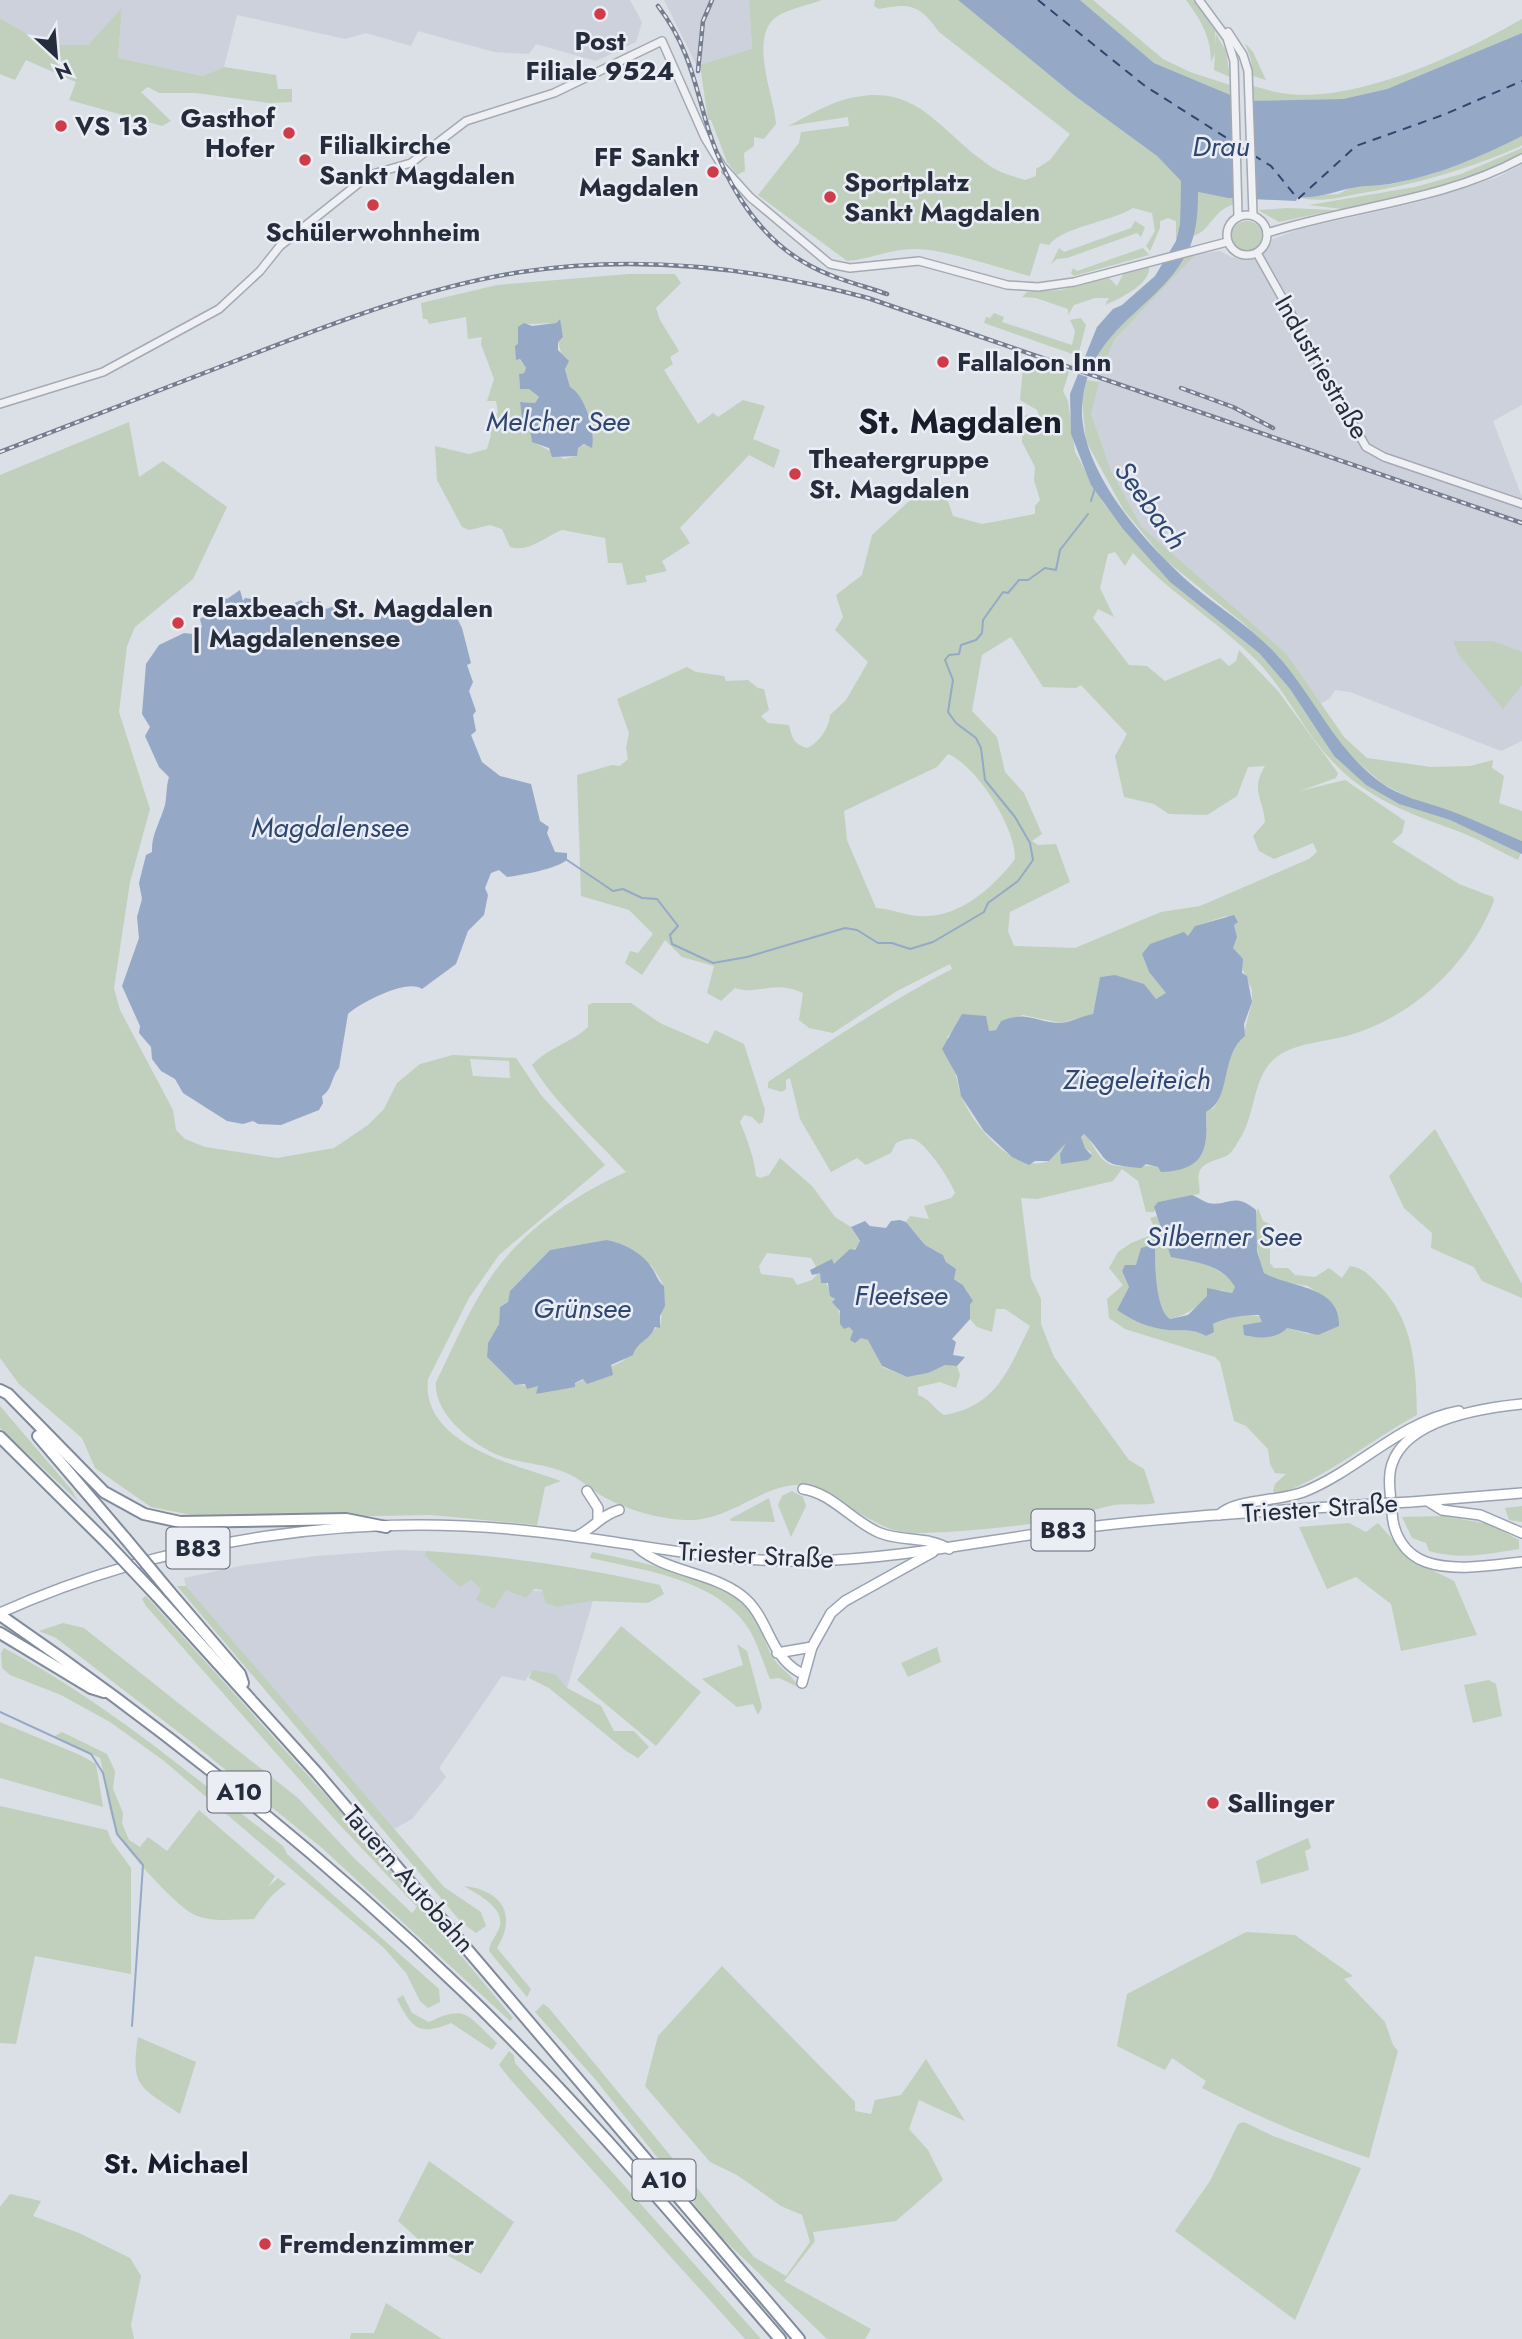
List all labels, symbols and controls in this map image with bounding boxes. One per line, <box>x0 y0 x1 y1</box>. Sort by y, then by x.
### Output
marker: Post Filiale 9524 <box>592 6 608 22</box>
north arrow <box>21 21 91 91</box>
place label: Post Filiale 9524 <box>526 22 674 90</box>
text: N <box>51 55 76 86</box>
place label: Gasthof Hofer <box>181 99 276 167</box>
place label: VS 13 <box>74 107 148 145</box>
marker: VS 13 <box>53 118 69 134</box>
marker: Gasthof Hofer <box>281 125 297 141</box>
place label: Filialkirche Sankt Magdalen <box>319 126 515 194</box>
water label: Drau <box>1192 126 1250 167</box>
place label: FF Sankt Magdalen <box>579 138 700 206</box>
marker: Filialkirche Sankt Magdalen <box>297 152 313 168</box>
place label: Sportplatz Sankt Magdalen <box>844 163 1040 231</box>
marker: FF Sankt Magdalen <box>705 164 721 180</box>
marker: Sportplatz Sankt Magdalen <box>822 189 838 205</box>
marker: Schülerwohnheim <box>365 197 381 213</box>
place label: Schülerwohnheim <box>266 213 480 251</box>
street label: Industriestraße <box>1265 288 1379 446</box>
place label: Fallaloon Inn <box>957 343 1111 381</box>
marker: Fallaloon Inn <box>935 354 951 370</box>
district label: St. Magdalen <box>858 398 1062 445</box>
water label: Melcher See <box>486 401 630 442</box>
place label: Theatergruppe St. Magdalen <box>809 440 989 508</box>
water label: Seebach <box>1104 452 1197 558</box>
marker: Theatergruppe St. Magdalen <box>787 466 803 482</box>
place label: relaxbeach St. Magdalen | Magdalenensee <box>192 589 493 657</box>
marker: relaxbeach St. Magdalen | Magdalenensee <box>170 615 186 631</box>
water label: Magdalensee <box>251 807 409 848</box>
water label: Ziegeleiteich <box>1062 1059 1211 1100</box>
water label: Silberner See <box>1146 1216 1302 1257</box>
water label: Fleetsee <box>854 1275 948 1316</box>
water label: Grünsee <box>533 1288 631 1329</box>
street label: Triester Straße <box>1241 1484 1399 1532</box>
road number: B83 <box>1032 1510 1094 1550</box>
road number: B83 <box>166 1528 230 1568</box>
street label: Triester Straße <box>677 1532 835 1578</box>
road number: A10 <box>208 1772 270 1812</box>
place label: Sallinger <box>1227 1784 1335 1822</box>
marker: Sallinger <box>1205 1795 1221 1811</box>
street label: Tauern Autobahn <box>334 1797 484 1961</box>
district label: St. Michael <box>104 2143 248 2184</box>
road number: A10 <box>632 2160 696 2200</box>
place label: Fremdenzimmer <box>279 2225 475 2263</box>
marker: Fremdenzimmer <box>257 2236 273 2252</box>

